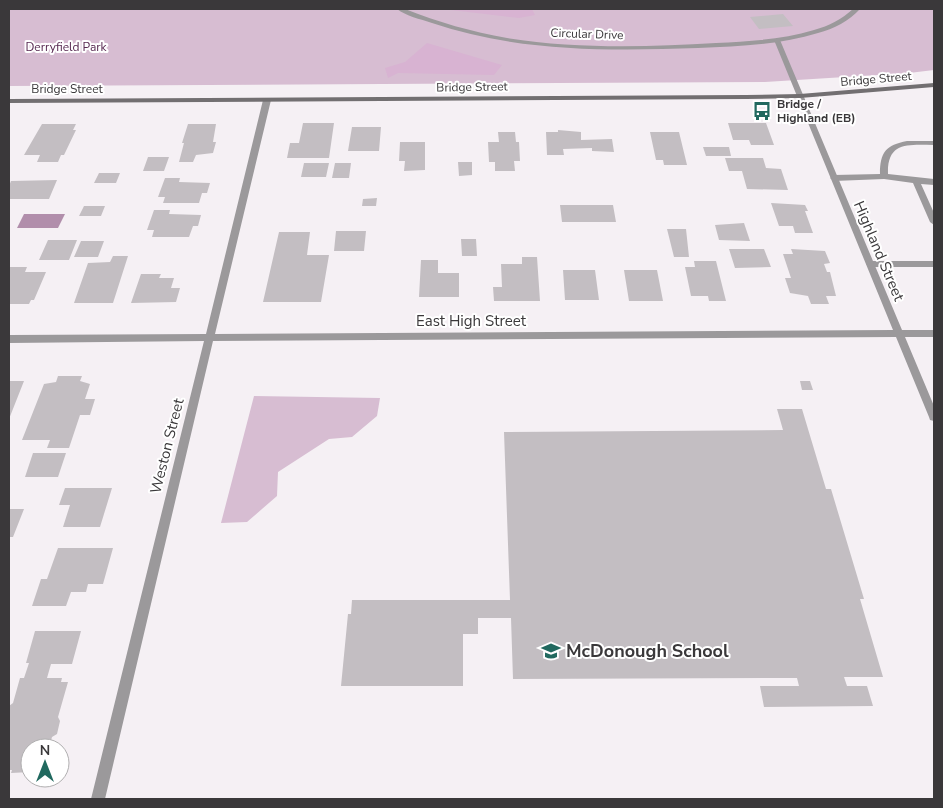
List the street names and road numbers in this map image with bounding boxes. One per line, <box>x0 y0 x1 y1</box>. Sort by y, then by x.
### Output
street label: Circular Drive <box>550 25 624 43</box>
street label: Bridge Street <box>840 68 913 90</box>
street label: Bridge Street <box>436 78 509 96</box>
street label: Bridge Street <box>31 81 104 97</box>
street label: Highland Street <box>849 198 909 305</box>
street label: East High Street <box>416 311 527 331</box>
street label: Weston Street <box>145 396 189 496</box>

